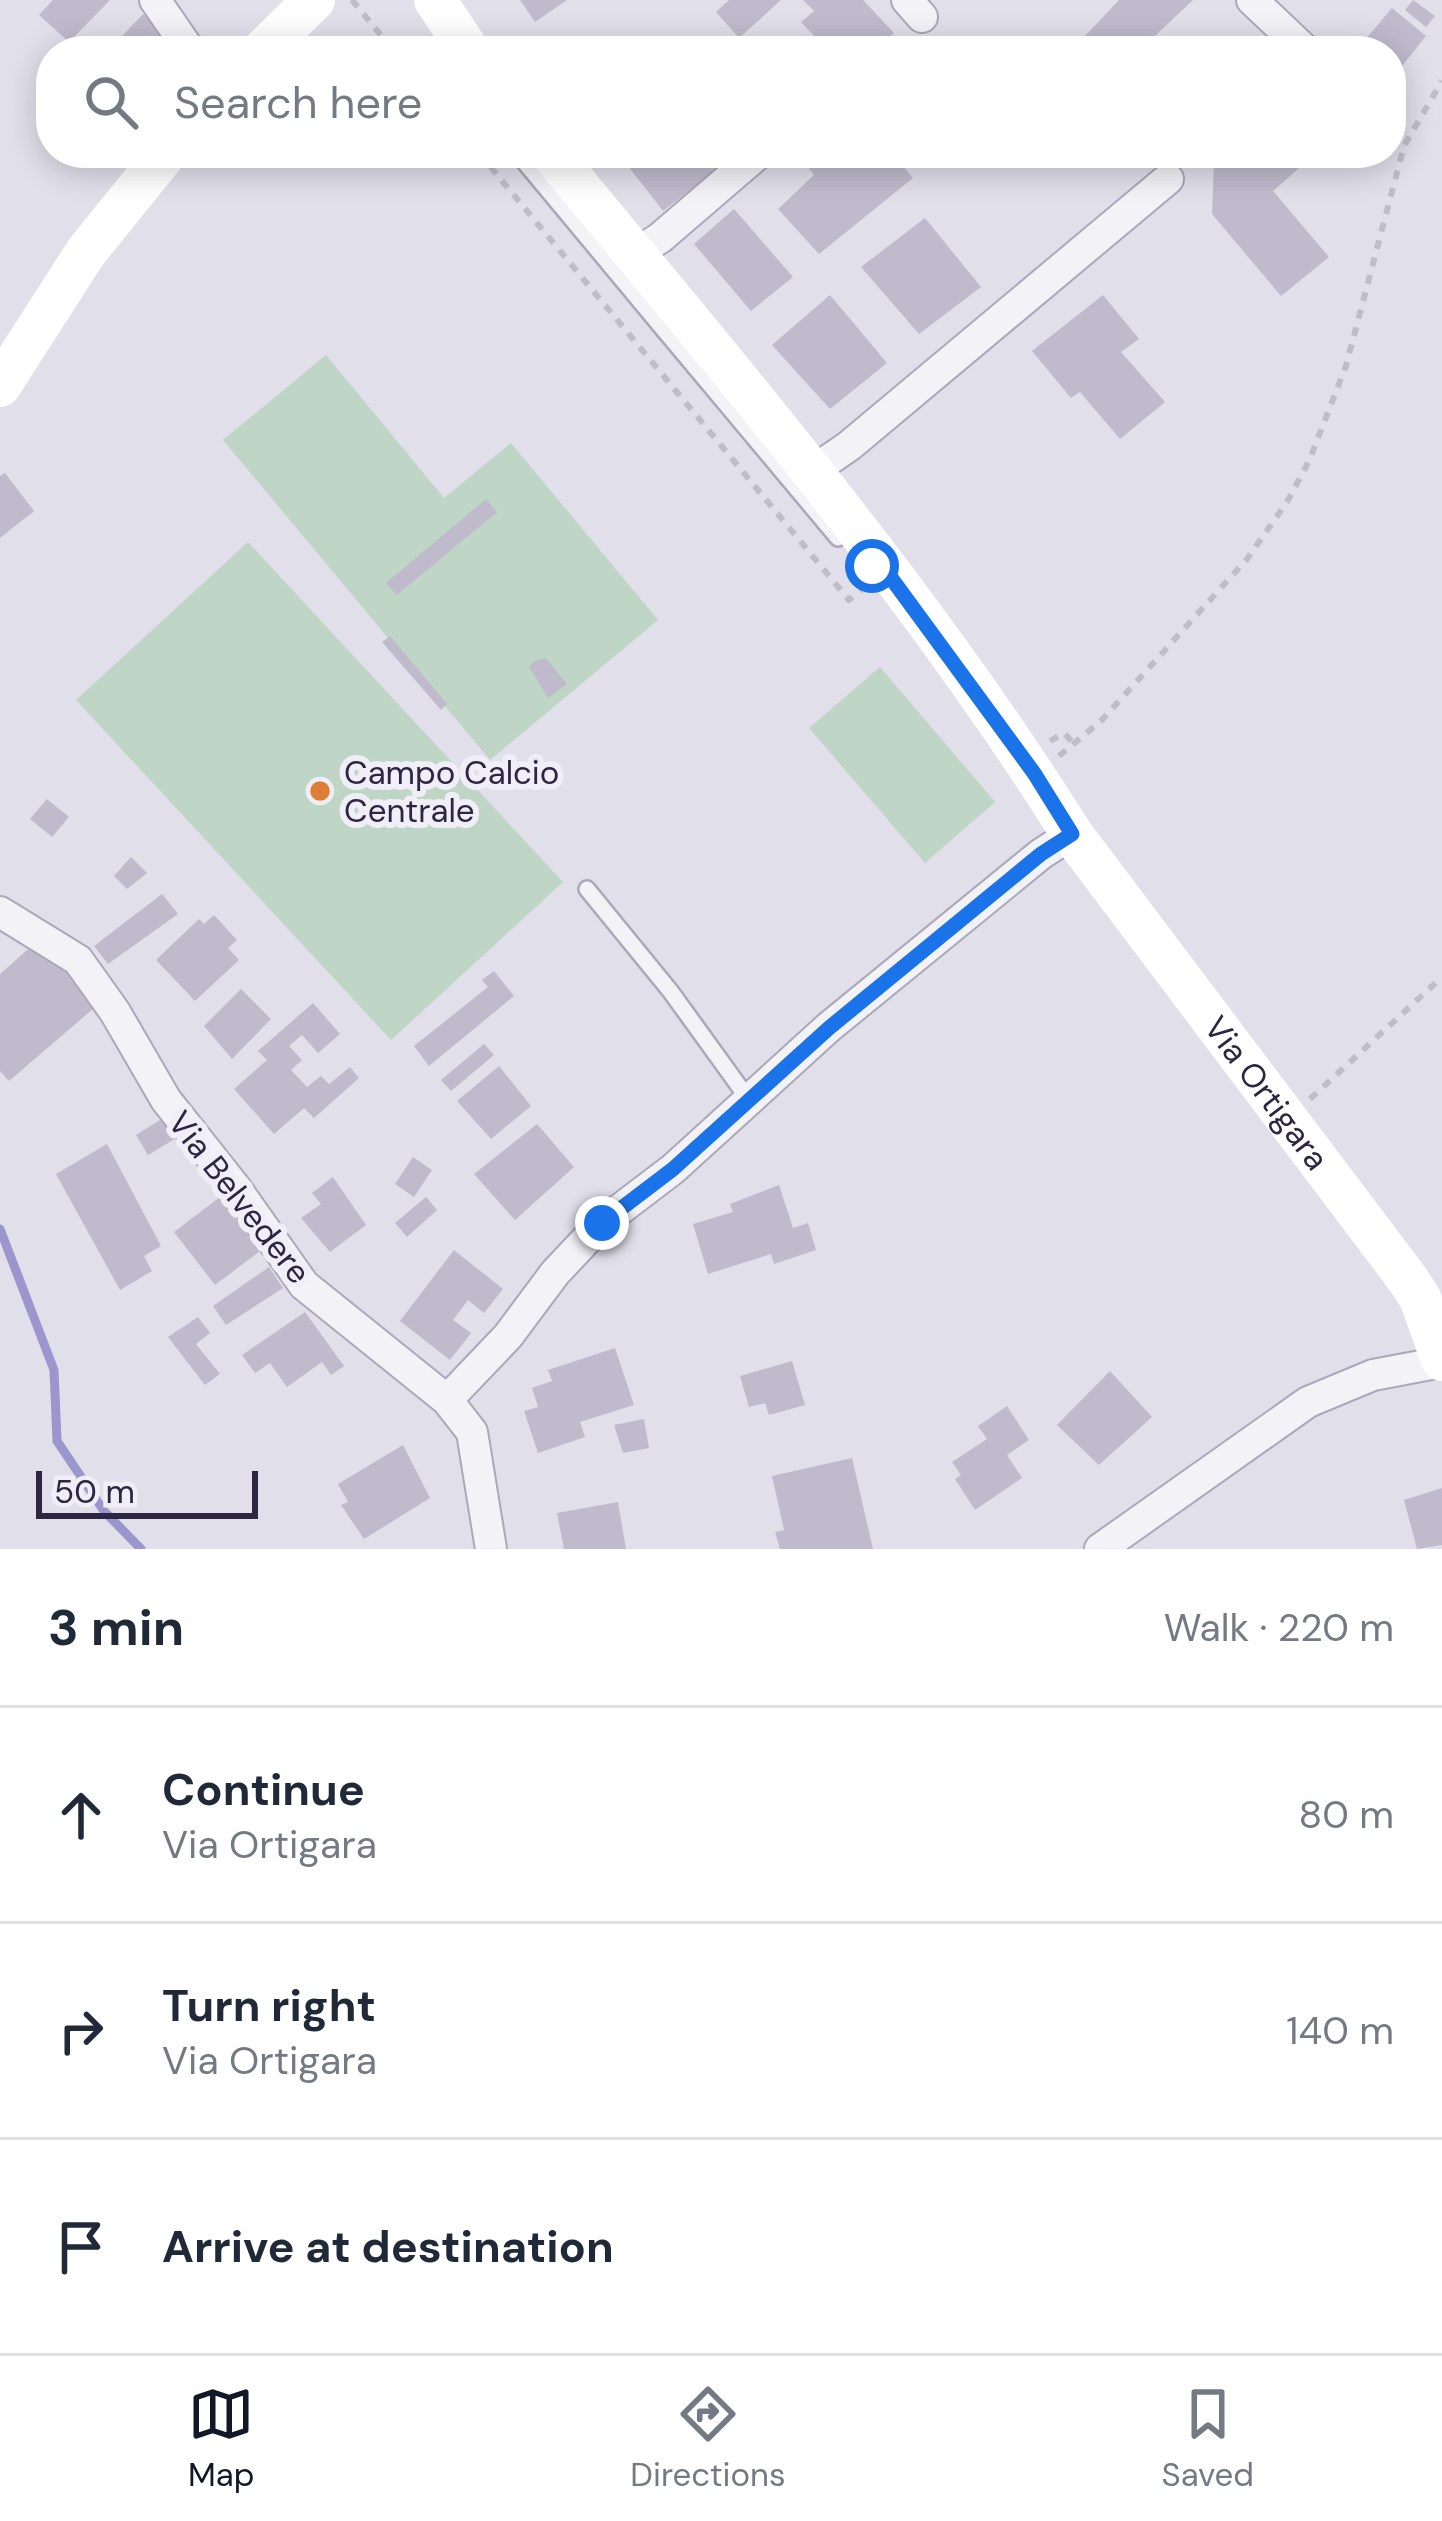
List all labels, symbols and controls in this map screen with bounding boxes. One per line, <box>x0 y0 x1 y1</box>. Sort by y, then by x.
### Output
search box <box>36 36 1406 168</box>
icon: search <box>78 69 144 135</box>
text: Search here <box>174 73 422 132</box>
route start <box>845 539 899 593</box>
place label: Campo Calcio Centrale <box>344 751 559 832</box>
marker: Campo Calcio Centrale <box>307 778 333 804</box>
street label: Via Ortigara <box>1195 1007 1339 1179</box>
street label: Via Belvedere <box>159 1102 321 1292</box>
route end <box>575 1196 629 1250</box>
scale bar <box>36 1465 258 1518</box>
text: 50 m <box>54 1470 135 1513</box>
text: 3 min <box>48 1594 184 1661</box>
text: Walk · 220 m <box>1164 1602 1394 1653</box>
text: Continue <box>162 1760 365 1819</box>
icon: ahead <box>48 1782 114 1848</box>
text: 80 m <box>1298 1789 1394 1840</box>
text: Via Ortigara <box>162 1819 377 1870</box>
text: Turn right <box>162 1976 376 2035</box>
icon: right <box>48 1998 114 2064</box>
text: 140 m <box>1286 2005 1394 2056</box>
text: Via Ortigara <box>162 2035 377 2086</box>
icon: arrive <box>48 2214 114 2280</box>
text: Arrive at destination <box>162 2217 614 2276</box>
tab: Map <box>188 2381 254 2496</box>
tab: Directions <box>630 2381 786 2496</box>
tab: Saved <box>1162 2381 1254 2496</box>

